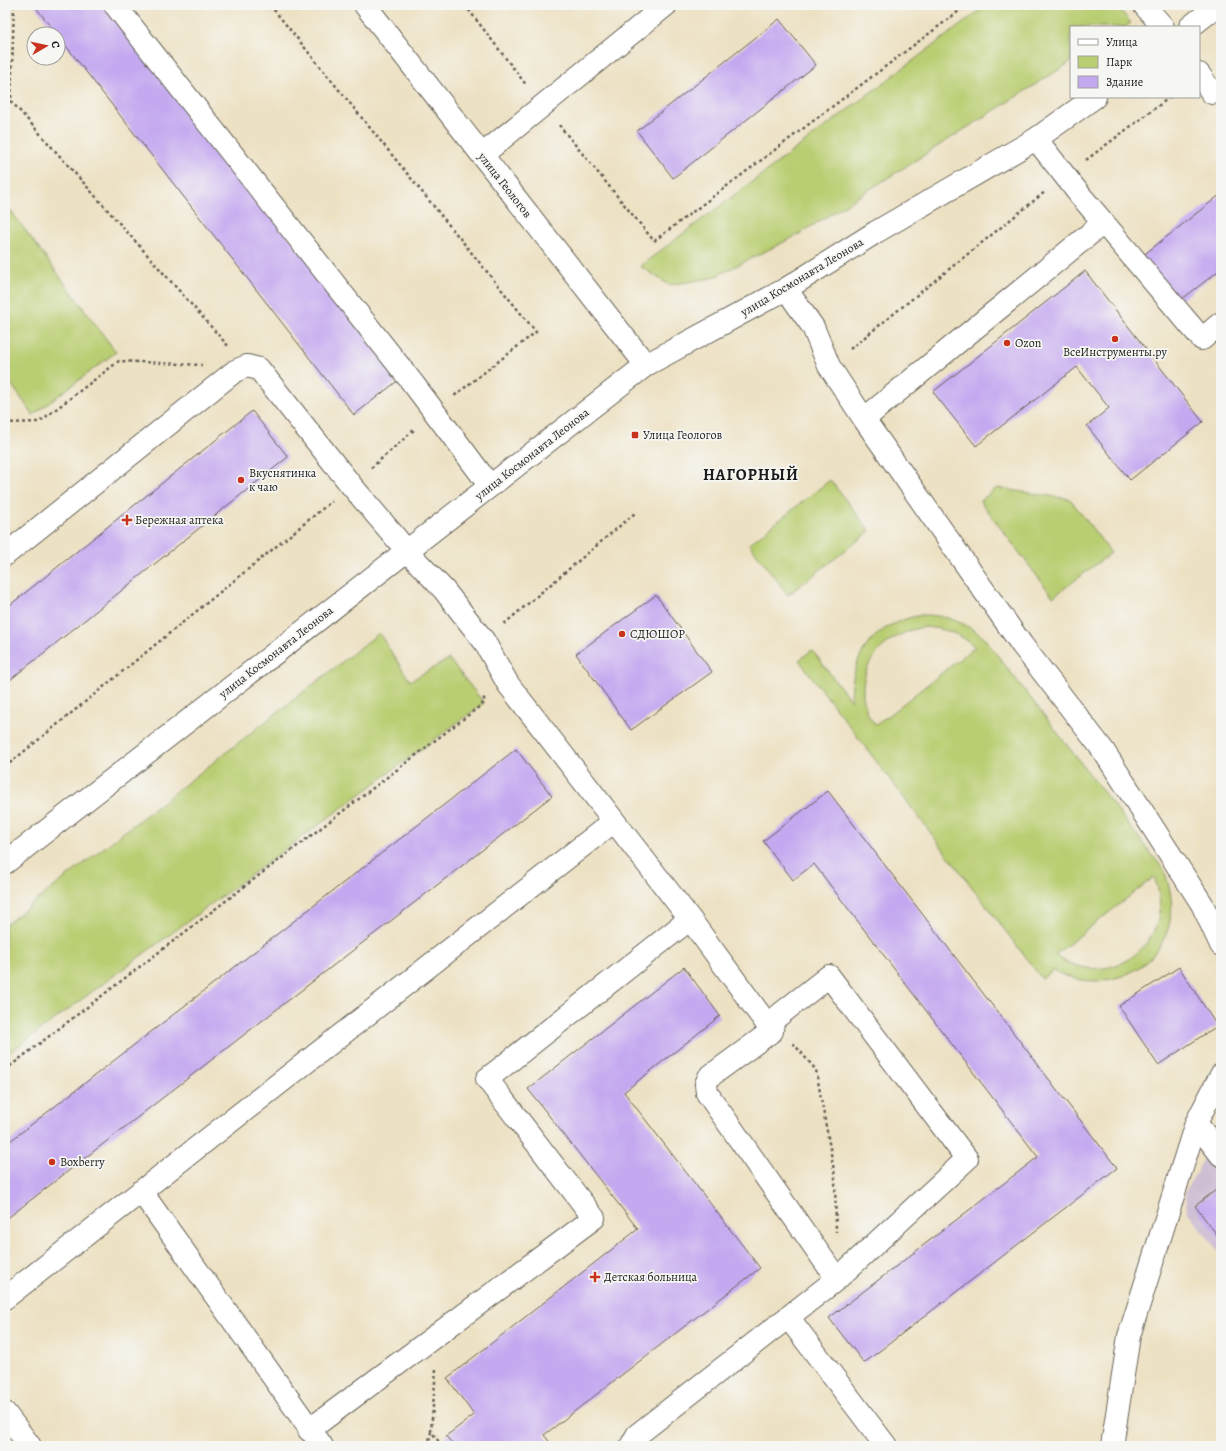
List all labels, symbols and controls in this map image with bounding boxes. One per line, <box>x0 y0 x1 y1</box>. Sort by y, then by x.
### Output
north arrow <box>26 26 66 66</box>
legend <box>1070 26 1200 98</box>
text: Улица <box>1106 34 1138 50</box>
text: С <box>47 40 63 49</box>
text: Парк <box>1106 54 1132 70</box>
text: Здание <box>1106 74 1143 90</box>
street label: улица Геологов <box>474 148 536 221</box>
street label: улица Космонавта Леонова <box>737 234 867 321</box>
marker: ВсеИнструменты.ру <box>1110 334 1120 344</box>
place label: Ozon <box>1015 335 1042 351</box>
marker: Ozon <box>1002 338 1012 348</box>
place label: ВсеИнструменты.ру <box>1063 344 1167 360</box>
street label: улица Космонавта Леонова <box>471 404 593 504</box>
place label: Улица Геологов <box>643 427 723 443</box>
marker: Улица Геологов <box>630 430 640 440</box>
district label: НАГОРНЫЙ <box>703 464 799 486</box>
place label: Вкуснятинка к чаю <box>249 465 317 495</box>
marker: Вкуснятинка к чаю <box>236 475 246 485</box>
place label: Бережная аптека <box>135 512 224 528</box>
marker: Бережная аптека <box>122 515 132 525</box>
street label: улица Космонавта Леонова <box>215 602 337 702</box>
place label: СДЮШОР <box>630 626 685 642</box>
marker: СДЮШОР <box>617 629 627 639</box>
place label: Boxberry <box>60 1154 105 1170</box>
marker: Boxberry <box>47 1157 57 1167</box>
place label: Детская больница <box>604 1269 698 1285</box>
marker: Детская больница <box>589 1271 601 1283</box>

